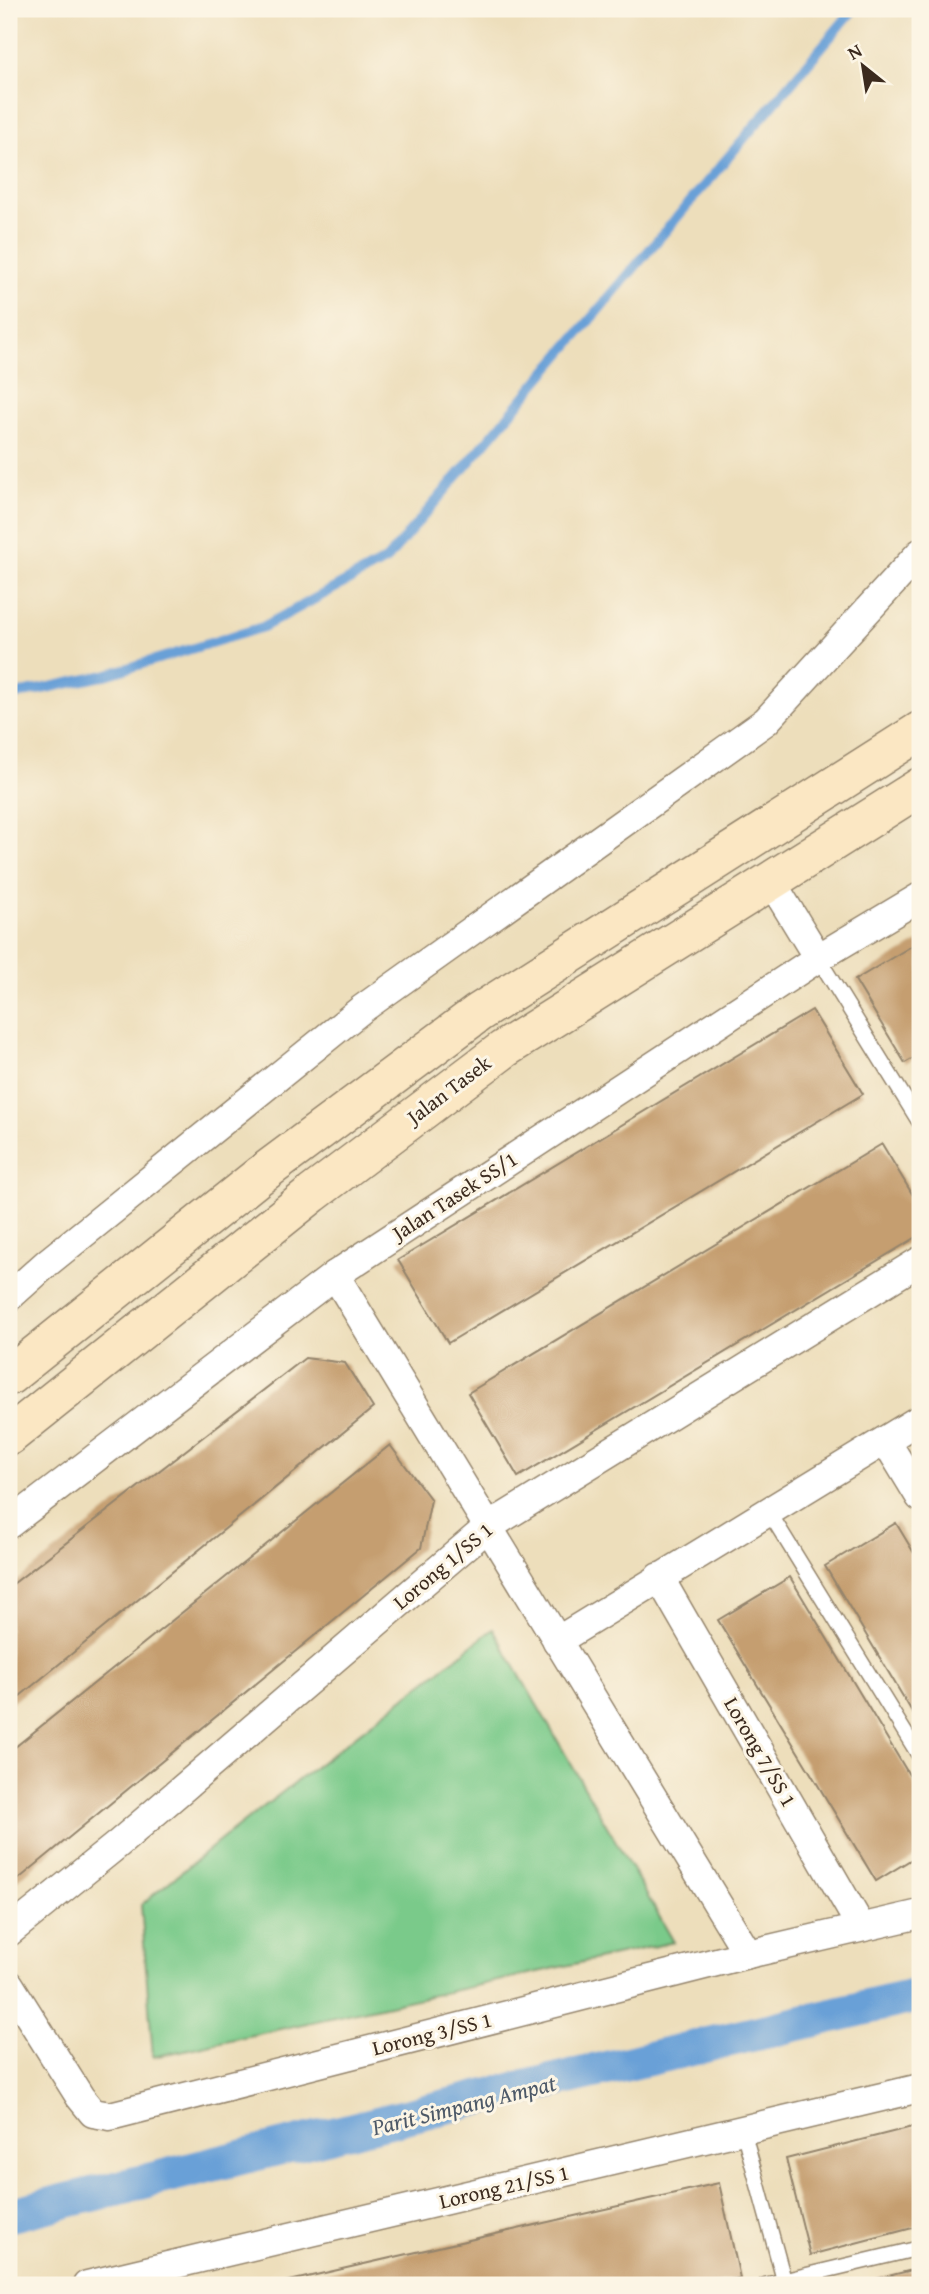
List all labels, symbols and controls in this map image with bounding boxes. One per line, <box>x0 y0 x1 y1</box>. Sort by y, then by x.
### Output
north arrow <box>828 32 898 102</box>
text: N <box>842 36 867 67</box>
street label: Jalan Tasek <box>398 1047 498 1133</box>
street label: Jalan Tasek SS/1 <box>384 1143 523 1249</box>
street label: Lorong 1/SS 1 <box>386 1514 499 1617</box>
street label: Lorong 7/SS 1 <box>716 1691 804 1812</box>
street label: Lorong 3/SS 1 <box>369 2004 495 2063</box>
water label: Parit Simpang Ampat <box>367 2066 560 2144</box>
street label: Lorong 21/SS 1 <box>436 2157 572 2216</box>

